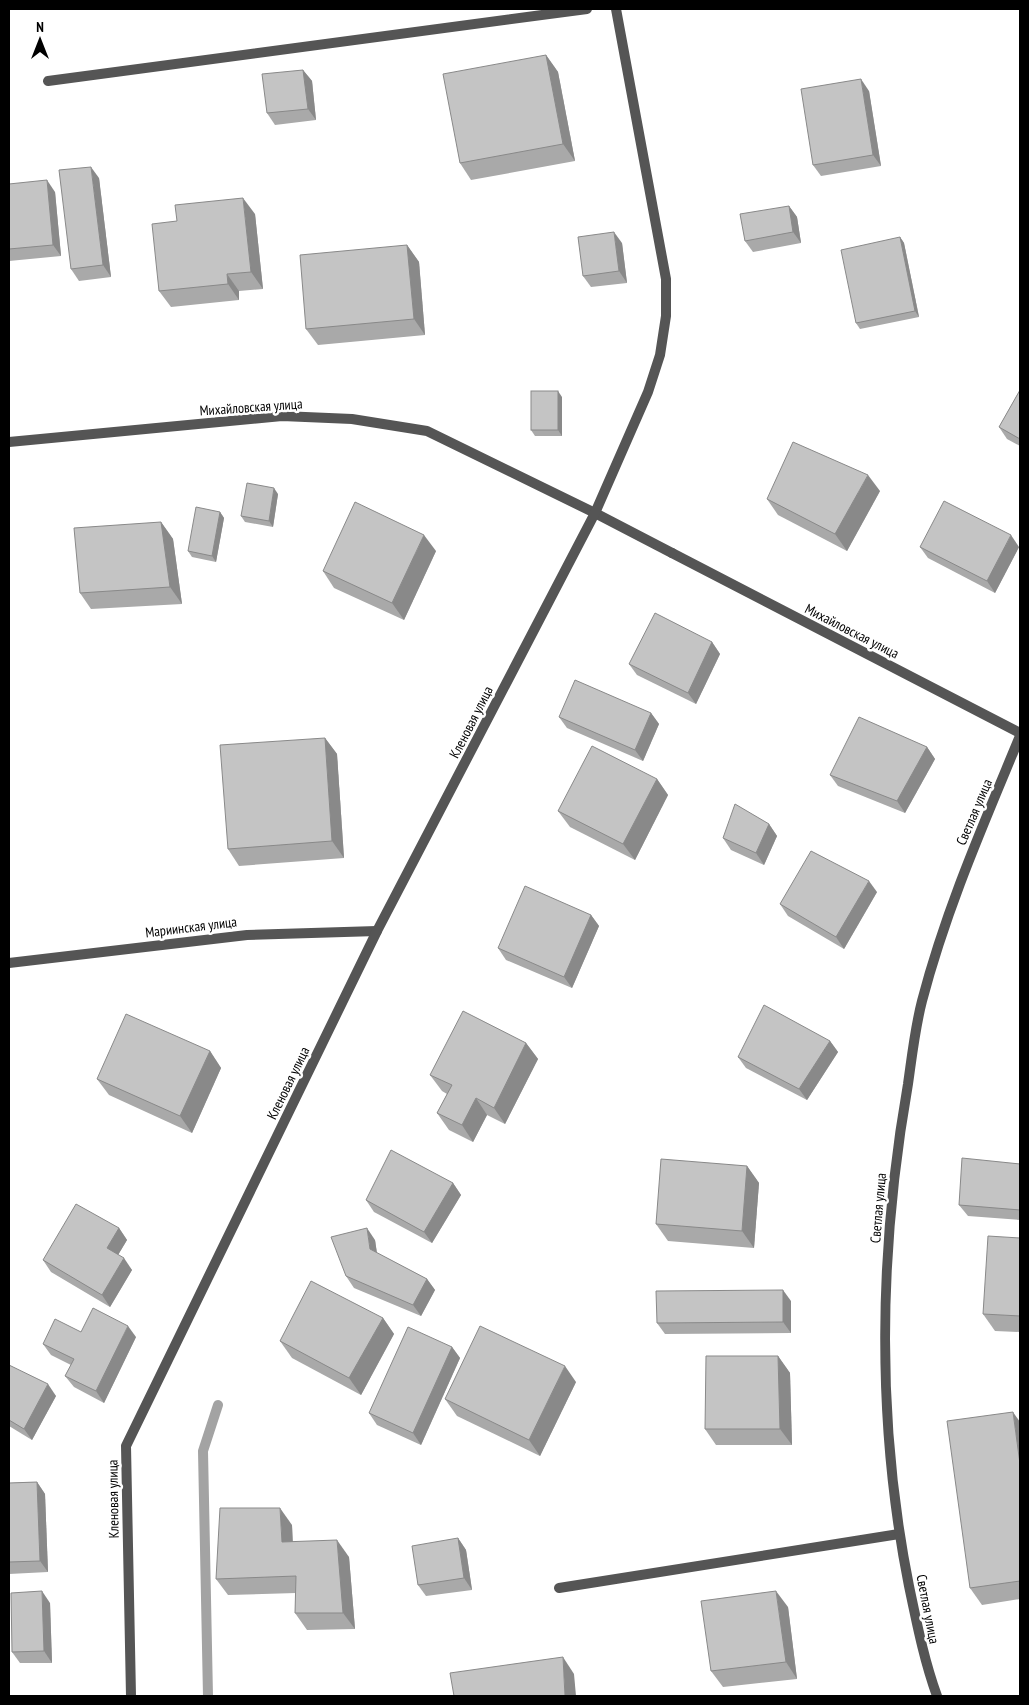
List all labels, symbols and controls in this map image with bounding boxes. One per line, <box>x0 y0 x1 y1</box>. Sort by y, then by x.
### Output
north arrow <box>15 15 65 65</box>
text: N <box>36 18 44 36</box>
street label: Михайловская улица <box>199 394 303 420</box>
street label: Михайловская улица <box>802 600 902 662</box>
street label: Кленовая улица <box>445 683 497 761</box>
street label: Светлая улица <box>952 776 996 848</box>
street label: Мариинская улица <box>144 912 238 942</box>
street label: Кленовая улица <box>263 1044 313 1122</box>
street label: Светлая улица <box>866 1172 890 1244</box>
street label: Кленовая улица <box>103 1460 123 1538</box>
street label: Светлая улица <box>912 1573 944 1645</box>

